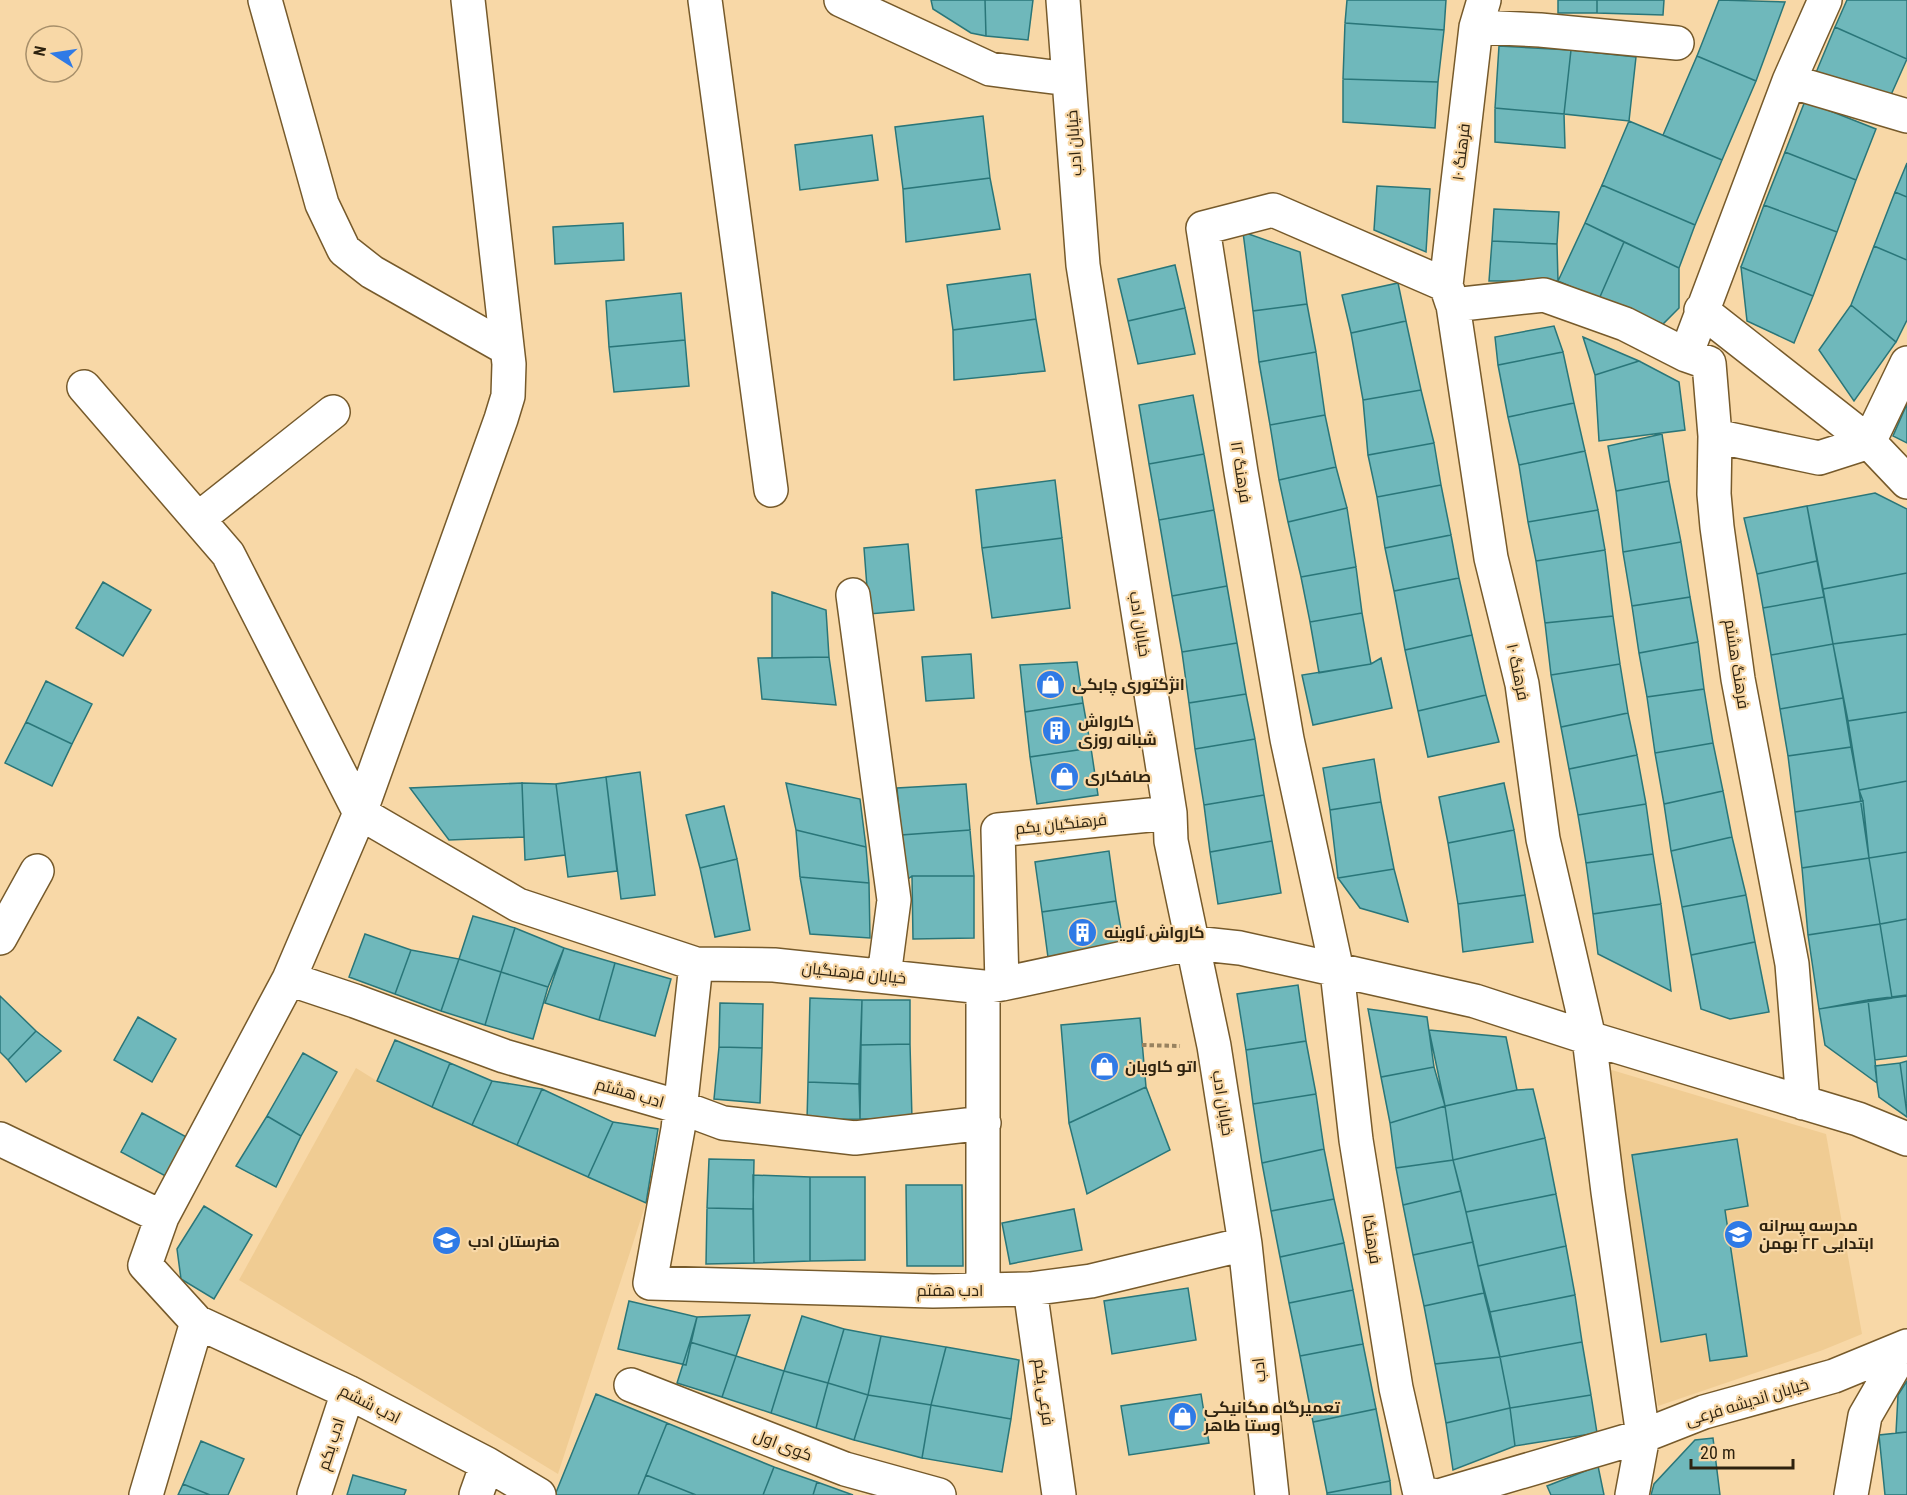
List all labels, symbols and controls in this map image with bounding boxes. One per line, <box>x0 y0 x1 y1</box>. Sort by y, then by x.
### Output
north arrow <box>24 24 84 84</box>
text: N <box>30 44 50 58</box>
street label: خیابان ادب <box>1062 109 1087 177</box>
street label: فرهنگ ۱۰ <box>1448 122 1474 182</box>
street label: فرهنگ ۱۲ <box>1227 440 1255 504</box>
street label: خیابان ادب <box>1124 590 1155 658</box>
street label: فرهنگ هشتم <box>1719 618 1753 710</box>
street label: فرهنگ ۱۰ <box>1503 642 1533 702</box>
shop icon: انژکتوری چابکی <box>1035 668 1067 700</box>
place label: انژکتوری چابکی <box>1072 675 1185 696</box>
place label: کارواش شبانه روزی <box>1078 712 1157 749</box>
building icon: کارواش شبانه روزی <box>1041 714 1073 746</box>
shop icon: صافکاری <box>1048 760 1080 792</box>
place label: صافکاری <box>1085 767 1151 786</box>
street label: فرهنگیان یکم <box>1014 810 1108 840</box>
building icon: کارواش ئاوینه <box>1067 916 1099 948</box>
place label: کارواش ئاوینه <box>1104 923 1205 942</box>
street label: خیابان فرهنگیان <box>801 958 907 989</box>
shop icon: اتو کاویان <box>1088 1050 1120 1082</box>
place label: اتو کاویان <box>1125 1057 1197 1076</box>
street label: خیابان ادب <box>1207 1069 1238 1137</box>
street label: ادب هشتم <box>593 1074 666 1114</box>
street label: فرهنگ۱ <box>1359 1213 1385 1265</box>
place label: مدرسه پسرانه ابتدایی ۲۲ بهمن <box>1759 1216 1874 1253</box>
school or university icon: مدرسه پسرانه ابتدایی ۲۲ بهمن <box>1722 1218 1754 1250</box>
school or university icon: هنرستان ادب <box>431 1225 463 1257</box>
place label: هنرستان ادب <box>468 1232 560 1251</box>
street label: ادب هفتم <box>917 1281 983 1302</box>
street label: فرعی یکم <box>1028 1357 1058 1427</box>
street label: ادب <box>1248 1357 1270 1383</box>
street label: خیابان اندیشه فرعی <box>1683 1374 1811 1431</box>
street label: ادب ششم <box>335 1381 404 1429</box>
place label: تعمیرگاه مکانیکی وستا طاهر <box>1203 1398 1341 1435</box>
shop icon: تعمیرگاه مکانیکی وستا طاهر <box>1167 1400 1199 1432</box>
street label: ادب یکم <box>314 1416 350 1473</box>
street label: کوی اول <box>751 1425 815 1466</box>
scale bar <box>1691 1432 1793 1470</box>
text: 20 m <box>1700 1442 1735 1463</box>

